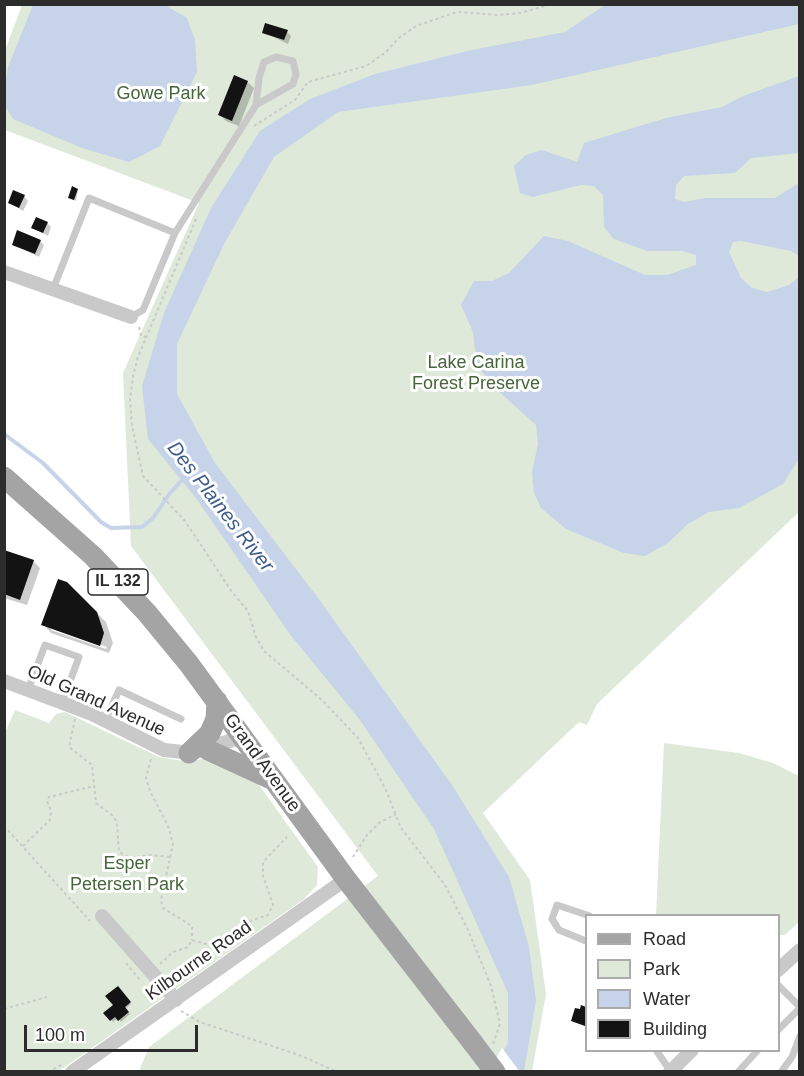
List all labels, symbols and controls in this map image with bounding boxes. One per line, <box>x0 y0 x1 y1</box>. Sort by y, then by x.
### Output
park label: Gowe Park <box>116 83 206 105</box>
park label: Lake Carina Forest Preserve <box>412 352 540 394</box>
water label: Des Plaines River <box>162 437 278 577</box>
road number: IL 132 <box>88 569 148 595</box>
street label: Old Grand Avenue <box>24 661 168 741</box>
street label: Grand Avenue <box>219 710 305 816</box>
park label: Esper Petersen Park <box>70 853 184 896</box>
legend <box>585 914 780 1052</box>
street label: Kilbourne Road <box>142 917 256 1005</box>
text: Road <box>643 929 686 949</box>
text: Park <box>643 959 680 979</box>
text: Water <box>643 989 690 1009</box>
scale bar <box>27 1013 201 1051</box>
text: Building <box>643 1019 707 1039</box>
text: 100 m <box>35 1025 85 1045</box>

